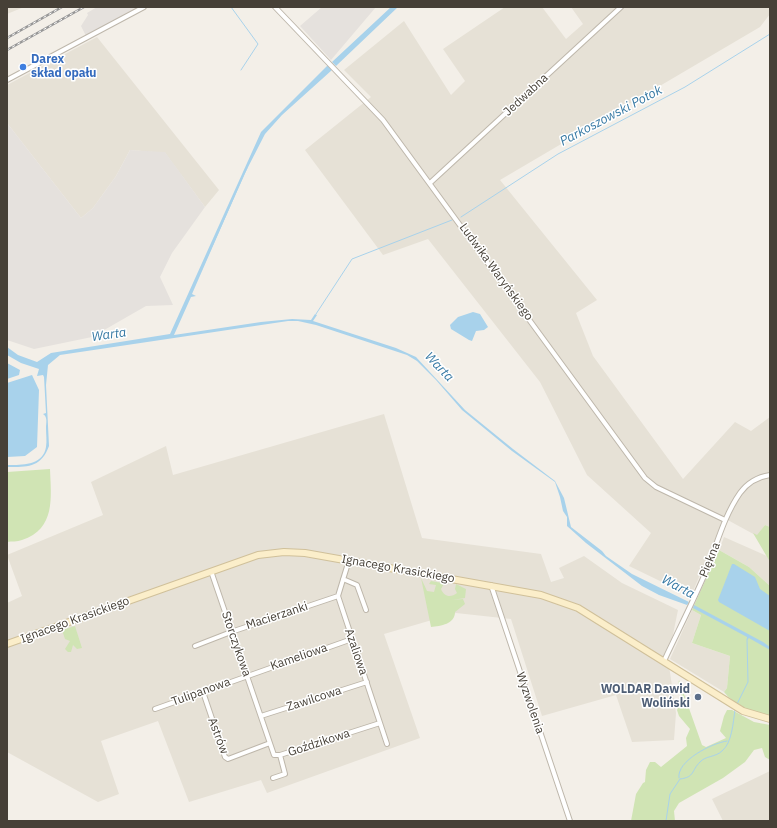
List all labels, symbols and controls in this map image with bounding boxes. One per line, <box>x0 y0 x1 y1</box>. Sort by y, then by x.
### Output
place label: Darex skład opału <box>31 53 97 81</box>
marker: Darex skład opału <box>18 62 28 72</box>
street label: Jedwabna <box>501 71 551 119</box>
water label: Parkoszowski Potok <box>557 82 665 150</box>
street label: Ludwika Waryńskiego <box>456 221 536 323</box>
water label: Warta <box>91 325 127 345</box>
water label: Warta <box>421 349 457 385</box>
street label: Piękna <box>697 540 723 580</box>
street label: Ignacego Krasickiego <box>340 552 456 586</box>
water label: Warta <box>659 572 697 602</box>
street label: Ignacego Krasickiego <box>19 594 131 646</box>
street label: Macierzanki <box>244 599 310 633</box>
street label: Storczykowa <box>218 609 254 679</box>
street label: Azaliowa <box>341 627 371 677</box>
street label: Kameliowa <box>269 641 329 673</box>
street label: Wyzwolenia <box>513 670 547 736</box>
street label: Tulipanowa <box>170 675 232 709</box>
street label: Zawilcowa <box>285 683 343 715</box>
place label: WOLDAR Dawid Woliński <box>601 683 690 711</box>
marker: WOLDAR Dawid Woliński <box>693 692 703 702</box>
street label: Astrów <box>204 716 232 756</box>
street label: Goździkowa <box>286 726 352 760</box>

